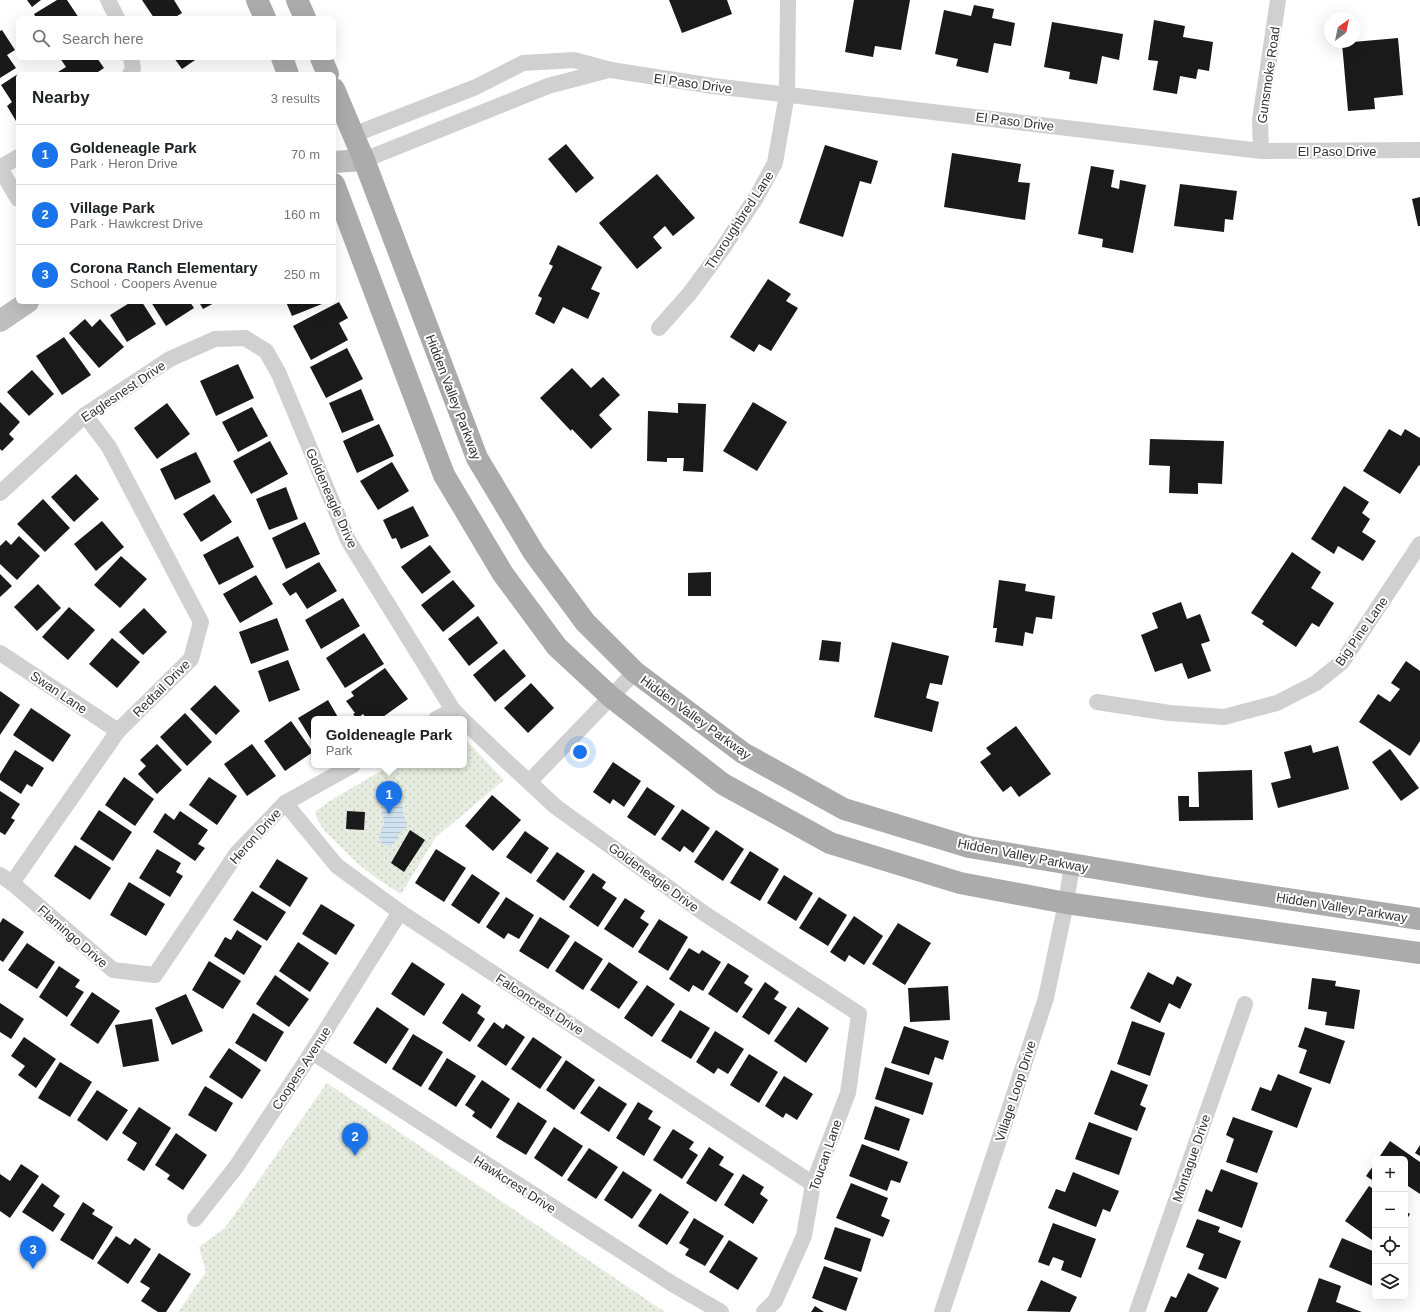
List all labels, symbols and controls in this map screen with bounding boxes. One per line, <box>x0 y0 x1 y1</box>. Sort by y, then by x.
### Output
north arrow <box>1324 12 1360 48</box>
search box <box>16 16 336 60</box>
street label: Gunsmoke Road <box>1254 26 1283 124</box>
icon: search <box>30 27 52 49</box>
text: Search here <box>62 30 144 47</box>
street label: El Paso Drive <box>653 71 733 96</box>
text: Nearby <box>32 88 90 107</box>
text: 3 results <box>271 91 320 106</box>
street label: El Paso Drive <box>975 109 1055 134</box>
text: Goldeneagle Park <box>70 139 197 156</box>
street label: El Paso Drive <box>1298 144 1376 159</box>
text: 1 <box>41 147 49 162</box>
text: 70 m <box>291 147 320 162</box>
text: Park · Heron Drive <box>70 156 178 171</box>
street label: Thoroughbred Lane <box>702 168 777 272</box>
text: Village Park <box>70 199 155 216</box>
text: 2 <box>41 207 49 222</box>
text: 160 m <box>284 207 320 222</box>
text: Park · Hawkcrest Drive <box>70 216 203 231</box>
text: Corona Ranch Elementary <box>70 259 258 276</box>
text: 3 <box>41 267 49 282</box>
text: 250 m <box>284 267 320 282</box>
text: School · Coopers Avenue <box>70 276 217 291</box>
street label: Hidden Valley Parkway <box>423 333 484 462</box>
street label: Eaglesnest Drive <box>78 358 168 425</box>
street label: Goldeneagle Drive <box>303 446 360 550</box>
street label: Big Pine Lane <box>1332 594 1391 669</box>
street label: Redtail Drive <box>130 657 193 720</box>
street label: Swan Lane <box>28 668 90 717</box>
street label: Hidden Valley Parkway <box>638 672 754 763</box>
popup <box>311 716 467 768</box>
text: Goldeneagle Park <box>326 726 452 743</box>
your location <box>570 742 590 762</box>
text: Park <box>326 743 352 758</box>
pin: 1 <box>376 781 402 814</box>
street label: Heron Drive <box>227 806 284 867</box>
street label: Hidden Valley Parkway <box>956 835 1090 876</box>
street label: Goldeneagle Drive <box>606 840 702 915</box>
street label: Hidden Valley Parkway <box>1275 890 1409 925</box>
street label: Flamingo Drive <box>35 902 111 971</box>
street label: Falconcrest Drive <box>493 971 586 1038</box>
street label: Coopers Avenue <box>269 1024 334 1113</box>
street label: Village Loop Drive <box>992 1039 1039 1144</box>
street label: Montague Drive <box>1169 1112 1214 1204</box>
street label: Toucan Lane <box>806 1118 845 1193</box>
pin: 2 <box>342 1123 368 1156</box>
street label: Hawkcrest Drive <box>471 1152 558 1216</box>
map controls <box>1372 1156 1408 1300</box>
button: + <box>1372 1156 1408 1192</box>
button: − <box>1372 1192 1408 1228</box>
button: locate <box>1372 1228 1408 1264</box>
pin: 3 <box>20 1236 46 1269</box>
button: layers <box>1372 1264 1408 1300</box>

